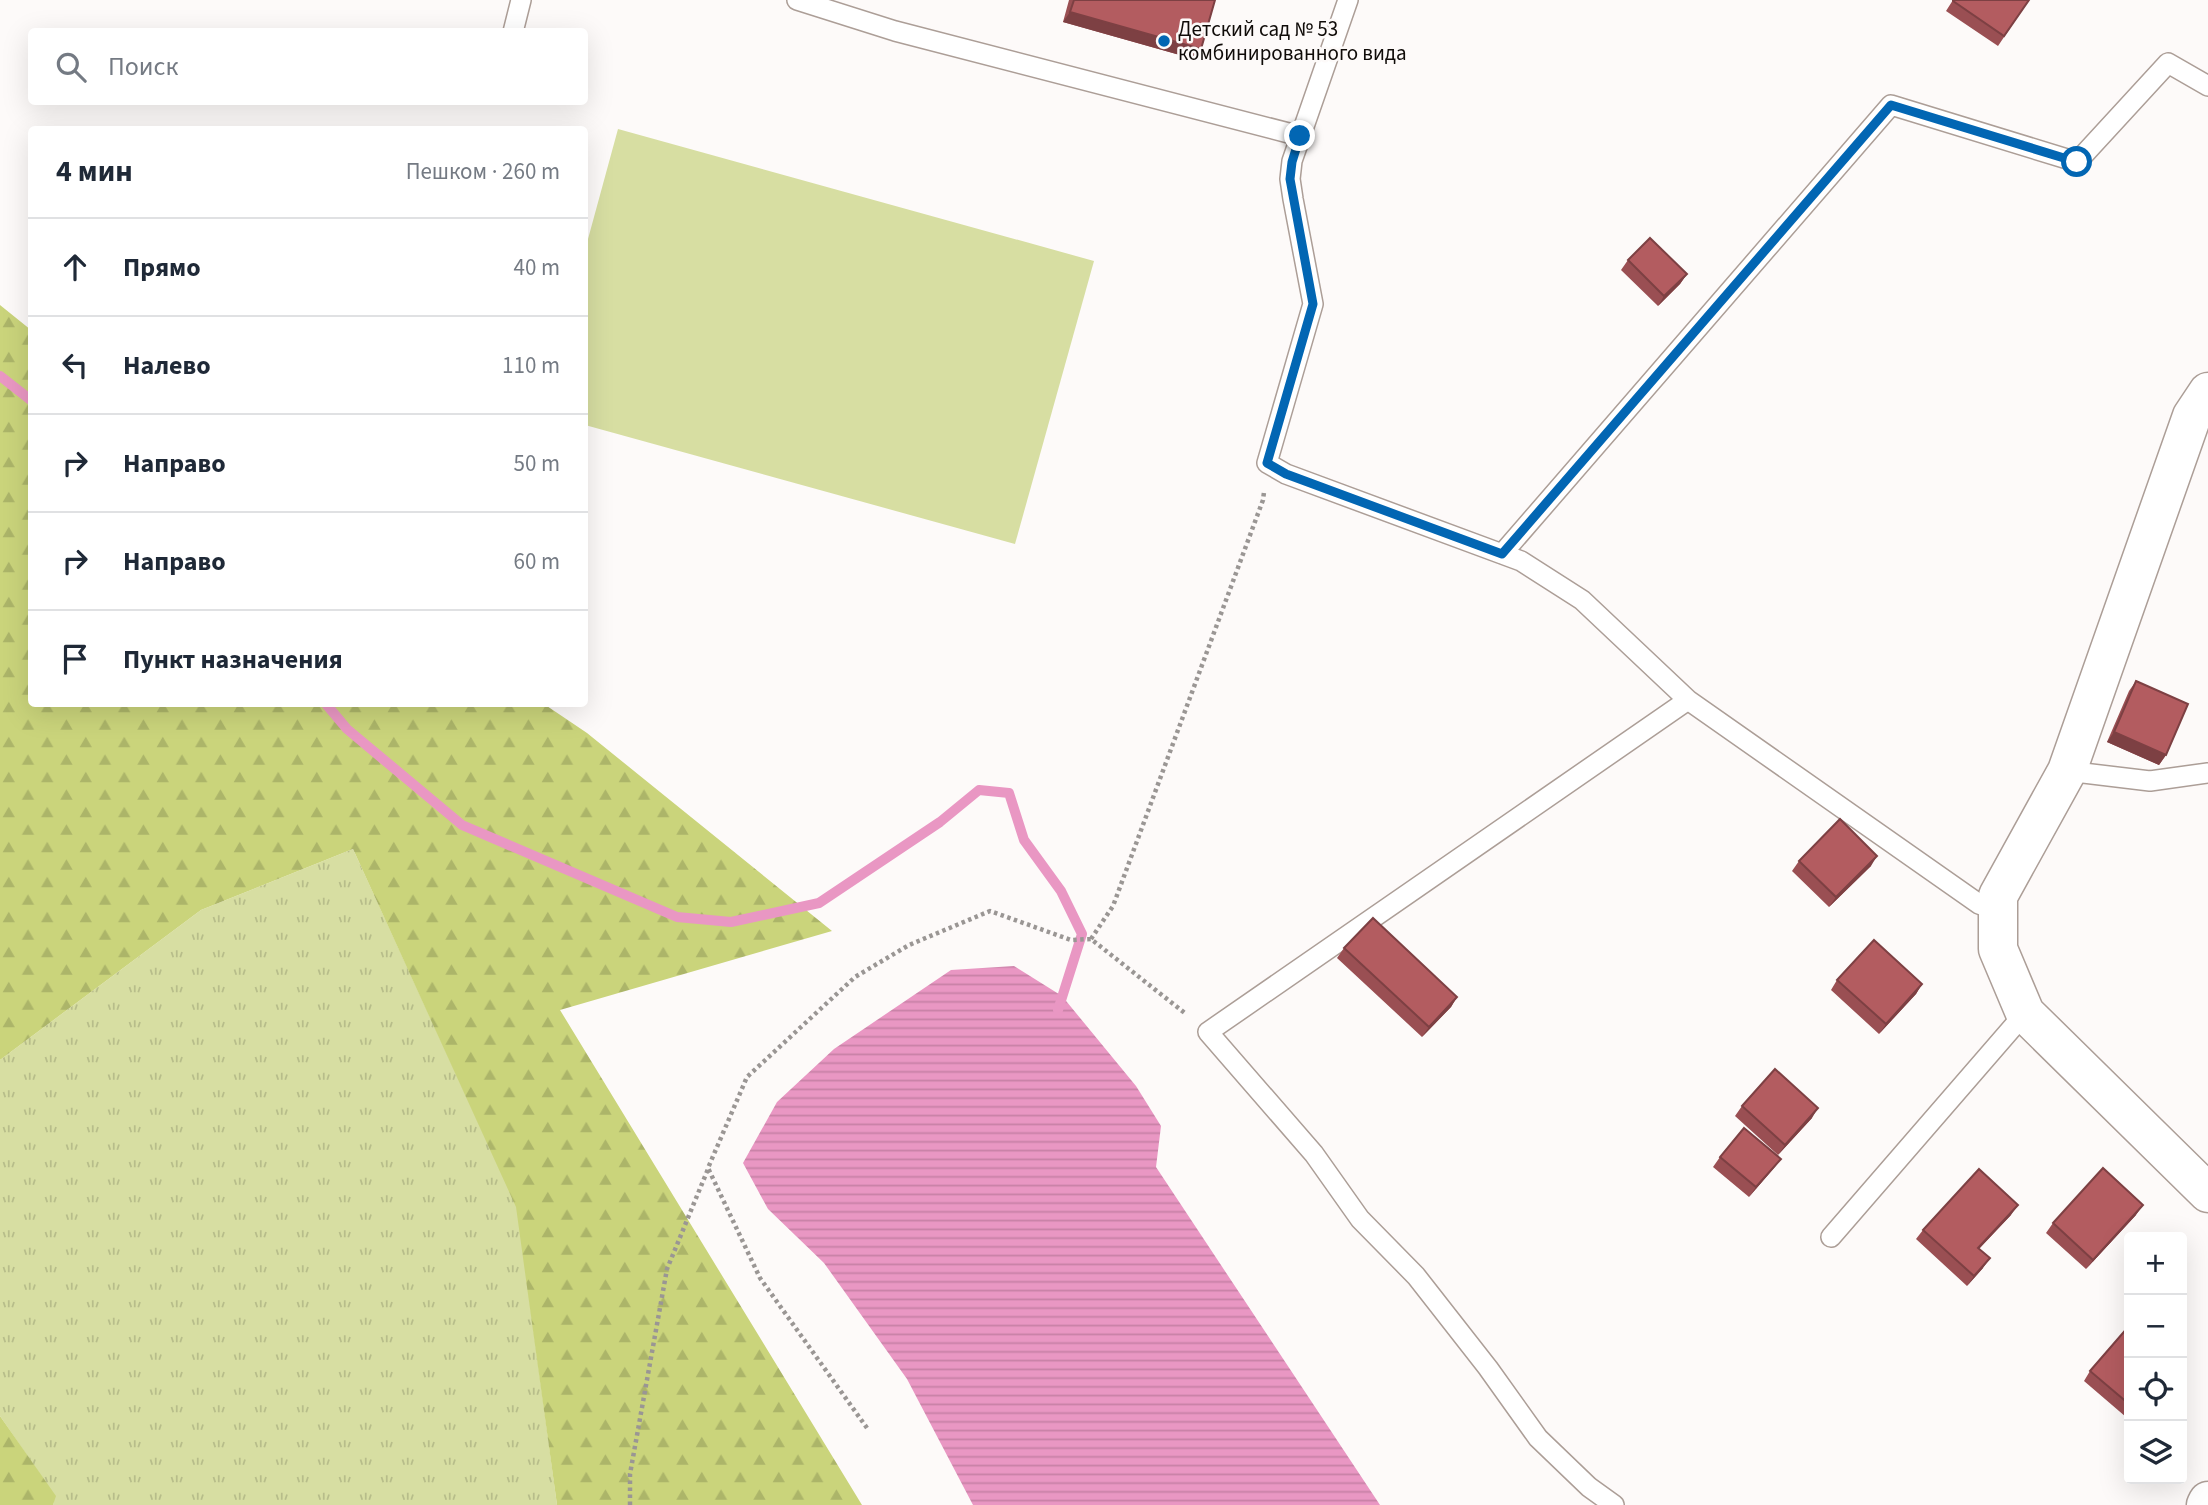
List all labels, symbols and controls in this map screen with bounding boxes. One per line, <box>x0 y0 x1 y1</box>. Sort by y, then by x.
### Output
place label: Детский сад № 53 комбинированного вида <box>1178 14 1407 68</box>
search box <box>28 28 588 105</box>
marker: Детский сад № 53 комбинированного вида <box>1156 33 1172 49</box>
icon: search <box>52 48 90 86</box>
text: Поиск <box>108 48 178 85</box>
route end <box>1284 120 1315 151</box>
route start <box>2061 146 2092 177</box>
text: 4 мин <box>56 150 133 193</box>
text: Пешком · 260 m <box>406 155 560 188</box>
icon: ahead <box>56 248 94 286</box>
text: Прямо <box>123 249 201 286</box>
text: 40 m <box>513 251 560 284</box>
icon: left <box>56 346 94 384</box>
text: Налево <box>123 347 211 384</box>
text: 110 m <box>502 349 560 382</box>
icon: right <box>56 444 94 482</box>
text: Направо <box>123 445 226 482</box>
text: 50 m <box>513 447 560 480</box>
icon: right <box>56 542 94 580</box>
text: Направо <box>123 543 226 580</box>
text: 60 m <box>513 545 560 578</box>
icon: arrive <box>56 640 94 678</box>
text: Пункт назначения <box>123 641 343 678</box>
map controls <box>2124 1232 2187 1484</box>
button: + <box>2124 1232 2187 1295</box>
button: − <box>2124 1295 2187 1358</box>
button: locate <box>2124 1358 2187 1421</box>
button: layers <box>2124 1421 2187 1484</box>

